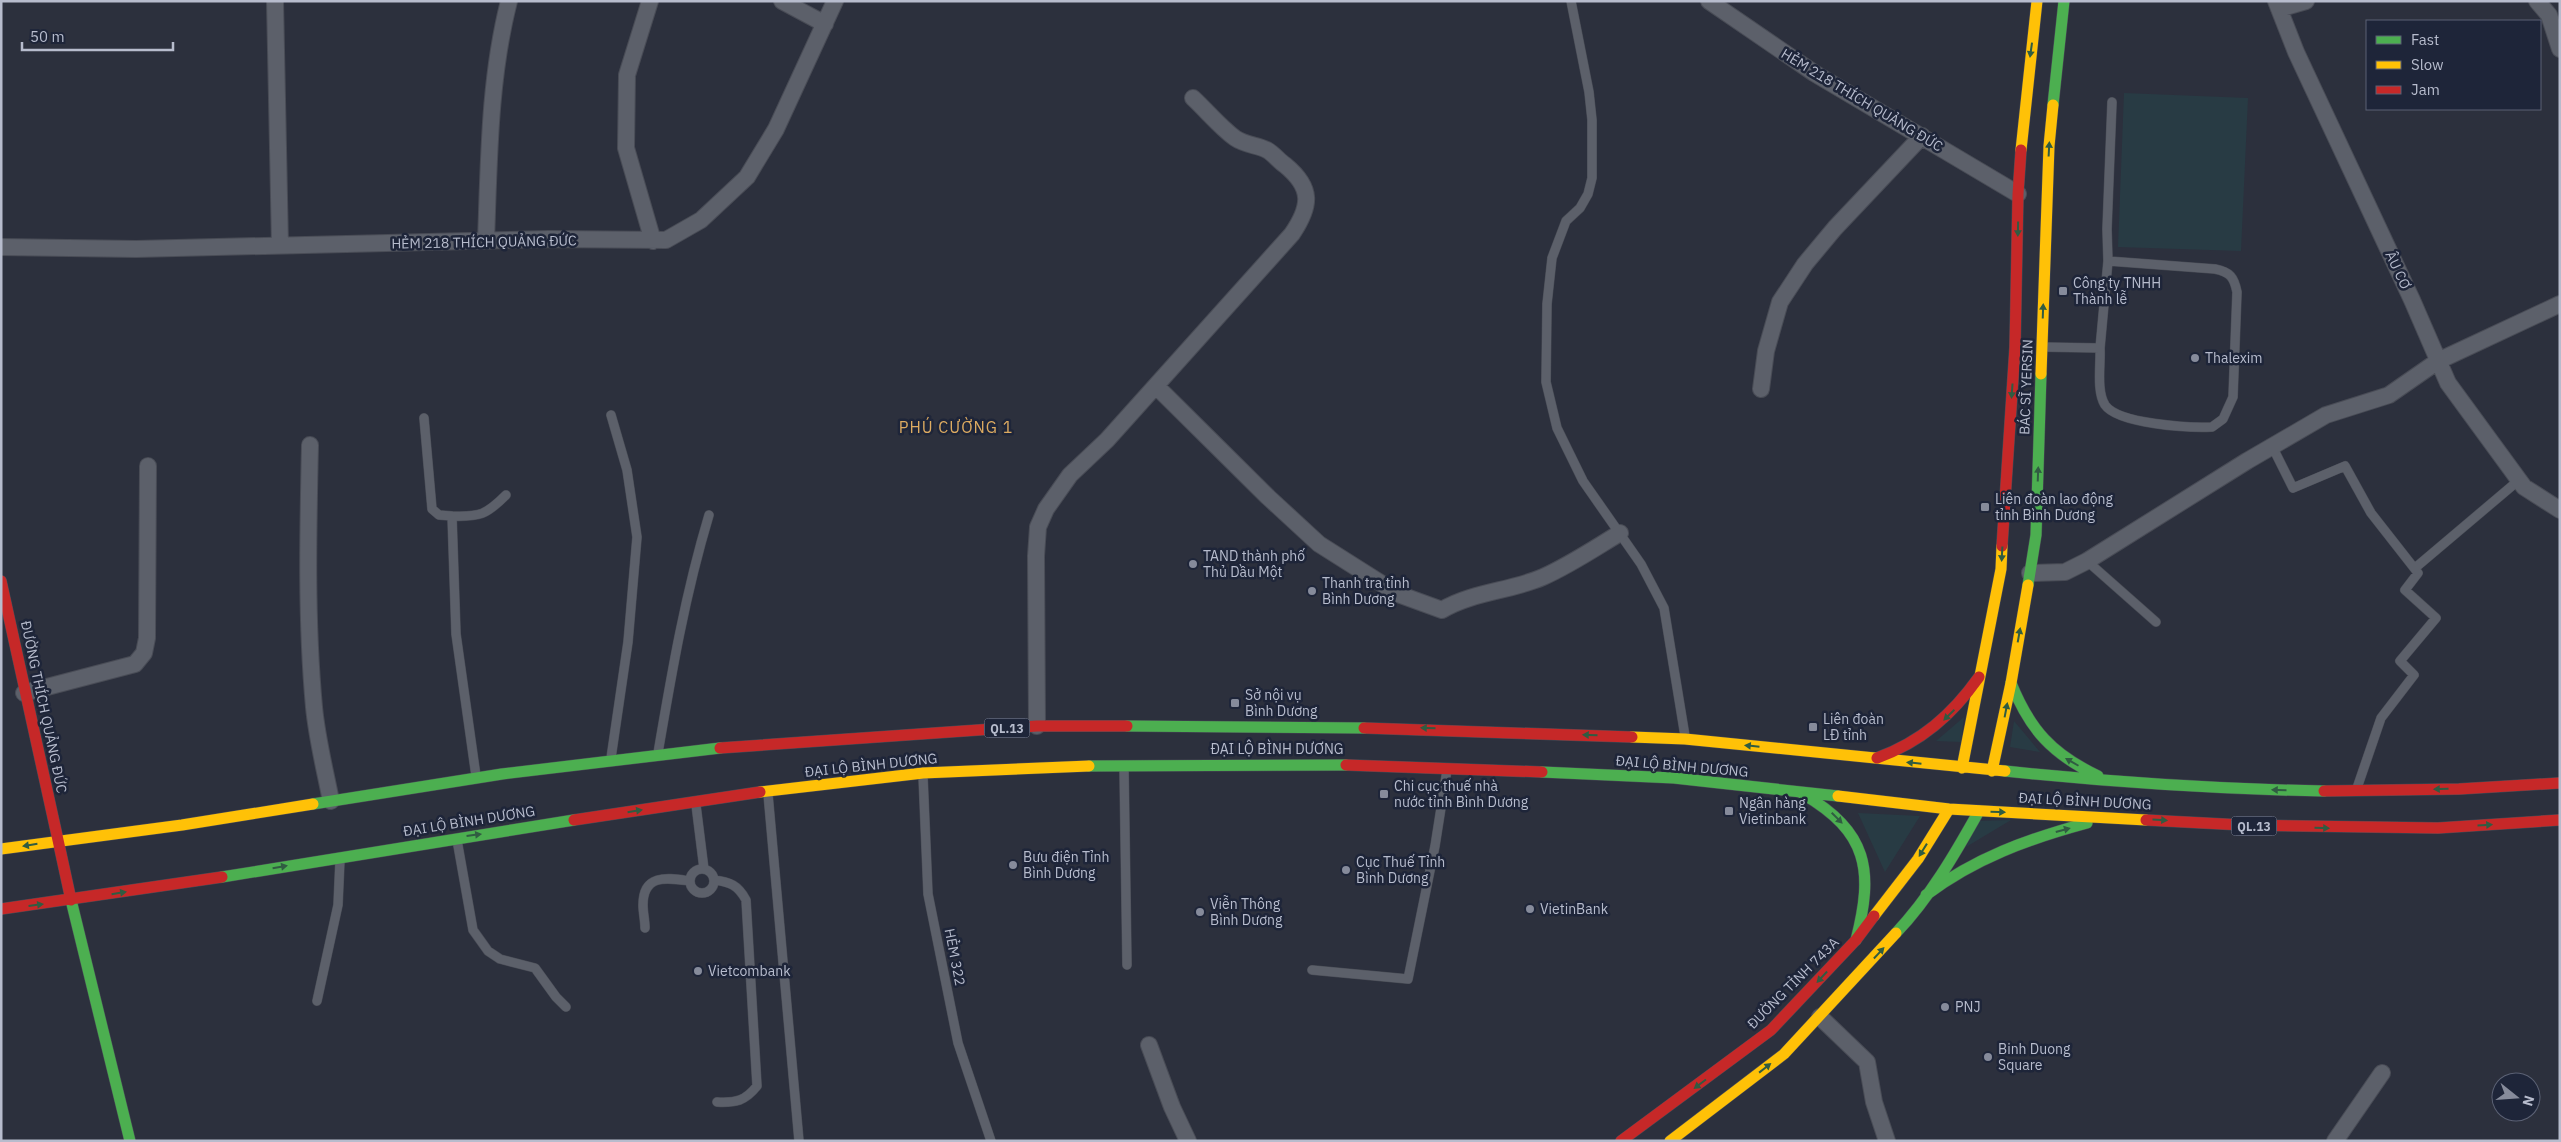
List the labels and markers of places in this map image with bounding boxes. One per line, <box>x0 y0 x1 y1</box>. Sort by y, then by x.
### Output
place label: Công ty TNHH Thành lễ <box>2073 274 2161 308</box>
marker: Công ty TNHH Thành lễ <box>2057 285 2069 297</box>
place label: Thalexim <box>2205 349 2263 367</box>
marker: Thalexim <box>2189 352 2201 364</box>
place label: Liên đoàn lao động tỉnh Bình Dương <box>1995 490 2114 524</box>
marker: Liên đoàn lao động tỉnh Bình Dương <box>1979 501 1991 513</box>
place label: TAND thành phố Thủ Dầu Một <box>1203 547 1305 581</box>
marker: TAND thành phố Thủ Dầu Một <box>1187 558 1199 570</box>
place label: Thanh tra tỉnh Bình Dương <box>1322 574 1410 608</box>
marker: Thanh tra tỉnh Bình Dương <box>1306 585 1318 597</box>
place label: Sở nội vụ Bình Dương <box>1245 686 1318 720</box>
marker: Sở nội vụ Bình Dương <box>1229 697 1241 709</box>
place label: Liên đoàn LĐ tỉnh <box>1823 710 1884 744</box>
marker: Liên đoàn LĐ tỉnh <box>1807 721 1819 733</box>
place label: Chi cục thuế nhà nước tỉnh Bình Dương <box>1394 777 1529 811</box>
marker: Chi cục thuế nhà nước tỉnh Bình Dương <box>1378 788 1390 800</box>
place label: Ngân hàng Vietinbank <box>1739 794 1807 828</box>
marker: Ngân hàng Vietinbank <box>1723 805 1735 817</box>
place label: Bưu điện Tỉnh Bình Dương <box>1023 848 1109 882</box>
place label: Cục Thuế Tỉnh Bình Dương <box>1356 853 1445 887</box>
marker: Bưu điện Tỉnh Bình Dương <box>1007 859 1019 871</box>
marker: Cục Thuế Tỉnh Bình Dương <box>1340 864 1352 876</box>
place label: Viễn Thông Bình Dương <box>1210 895 1283 929</box>
place label: VietinBank <box>1540 900 1609 918</box>
marker: VietinBank <box>1524 903 1536 915</box>
marker: Viễn Thông Bình Dương <box>1194 906 1206 918</box>
place label: Vietcombank <box>708 962 791 980</box>
marker: Vietcombank <box>692 965 704 977</box>
place label: PNJ <box>1955 998 1981 1016</box>
marker: PNJ <box>1939 1001 1951 1013</box>
place label: Binh Duong Square <box>1998 1040 2071 1074</box>
marker: Binh Duong Square <box>1982 1051 1994 1063</box>

